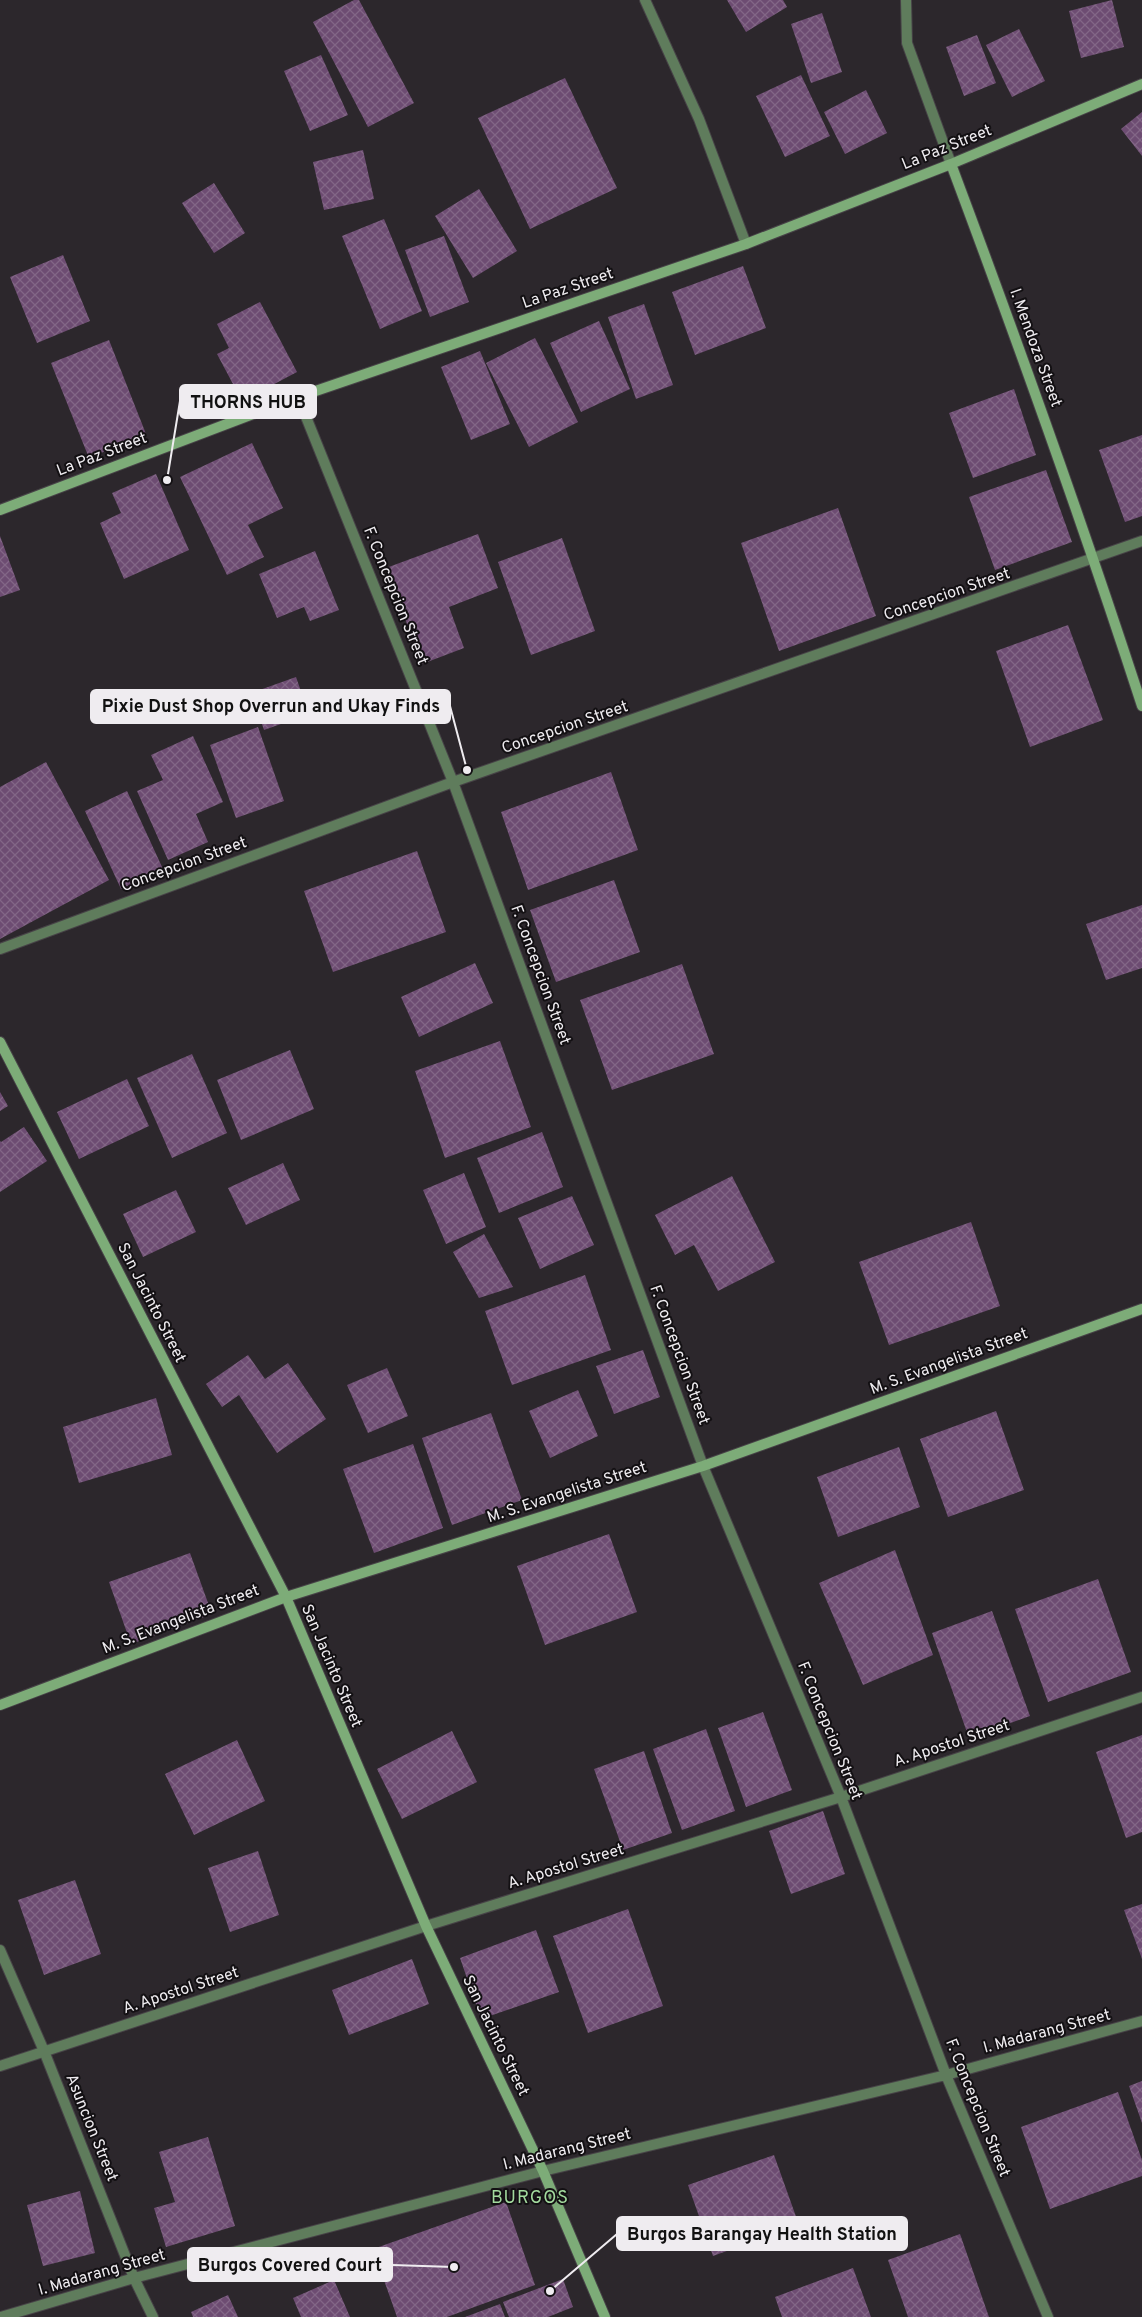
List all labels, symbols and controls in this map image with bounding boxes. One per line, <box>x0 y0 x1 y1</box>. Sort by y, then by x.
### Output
street label: La Paz Street <box>899 121 995 175</box>
street label: La Paz Street <box>520 264 616 314</box>
street label: I. Mendoza Street <box>1004 286 1066 410</box>
callout: THORNS HUB <box>180 385 316 418</box>
text: THORNS HUB <box>190 392 306 415</box>
street label: La Paz Street <box>54 429 150 481</box>
street label: F. Concepcion Street <box>358 524 432 668</box>
street label: Concepcion Street <box>881 564 1013 626</box>
callout: Pixie Dust Shop Overrun and Ukay Finds <box>91 690 450 723</box>
text: Pixie Dust Shop Overrun and Ukay Finds <box>102 696 440 719</box>
street label: Concepcion Street <box>499 697 631 759</box>
street label: Concepcion Street <box>118 833 250 897</box>
street label: F. Concepcion Street <box>505 902 575 1048</box>
street label: San Jacinto Street <box>112 1240 190 1366</box>
street label: F. Concepcion Street <box>644 1282 714 1428</box>
street label: M. S. Evangelista Street <box>867 1324 1031 1400</box>
street label: M. S. Evangelista Street <box>485 1458 649 1528</box>
street label: M. S. Evangelista Street <box>100 1581 262 1659</box>
street label: San Jacinto Street <box>296 1601 366 1731</box>
street label: F. Concepcion Street <box>792 1659 866 1803</box>
street label: A. Apostol Street <box>892 1716 1012 1772</box>
street label: A. Apostol Street <box>505 1840 627 1894</box>
street label: A. Apostol Street <box>121 1963 241 2019</box>
street label: San Jacinto Street <box>457 1972 533 2100</box>
street label: I. Madarang Street <box>981 2005 1113 2059</box>
street label: F. Concepcion Street <box>940 2036 1014 2180</box>
street label: Asuncion Street <box>60 2071 122 2185</box>
street label: I. Madarang Street <box>501 2124 633 2176</box>
district label: BURGOS <box>491 2187 569 2210</box>
callout: Burgos Barangay Health Station <box>617 2217 907 2250</box>
text: Burgos Barangay Health Station <box>627 2224 897 2247</box>
street label: I. Madarang Street <box>36 2245 168 2301</box>
callout: Burgos Covered Court <box>188 2248 392 2281</box>
text: Burgos Covered Court <box>198 2255 382 2278</box>

